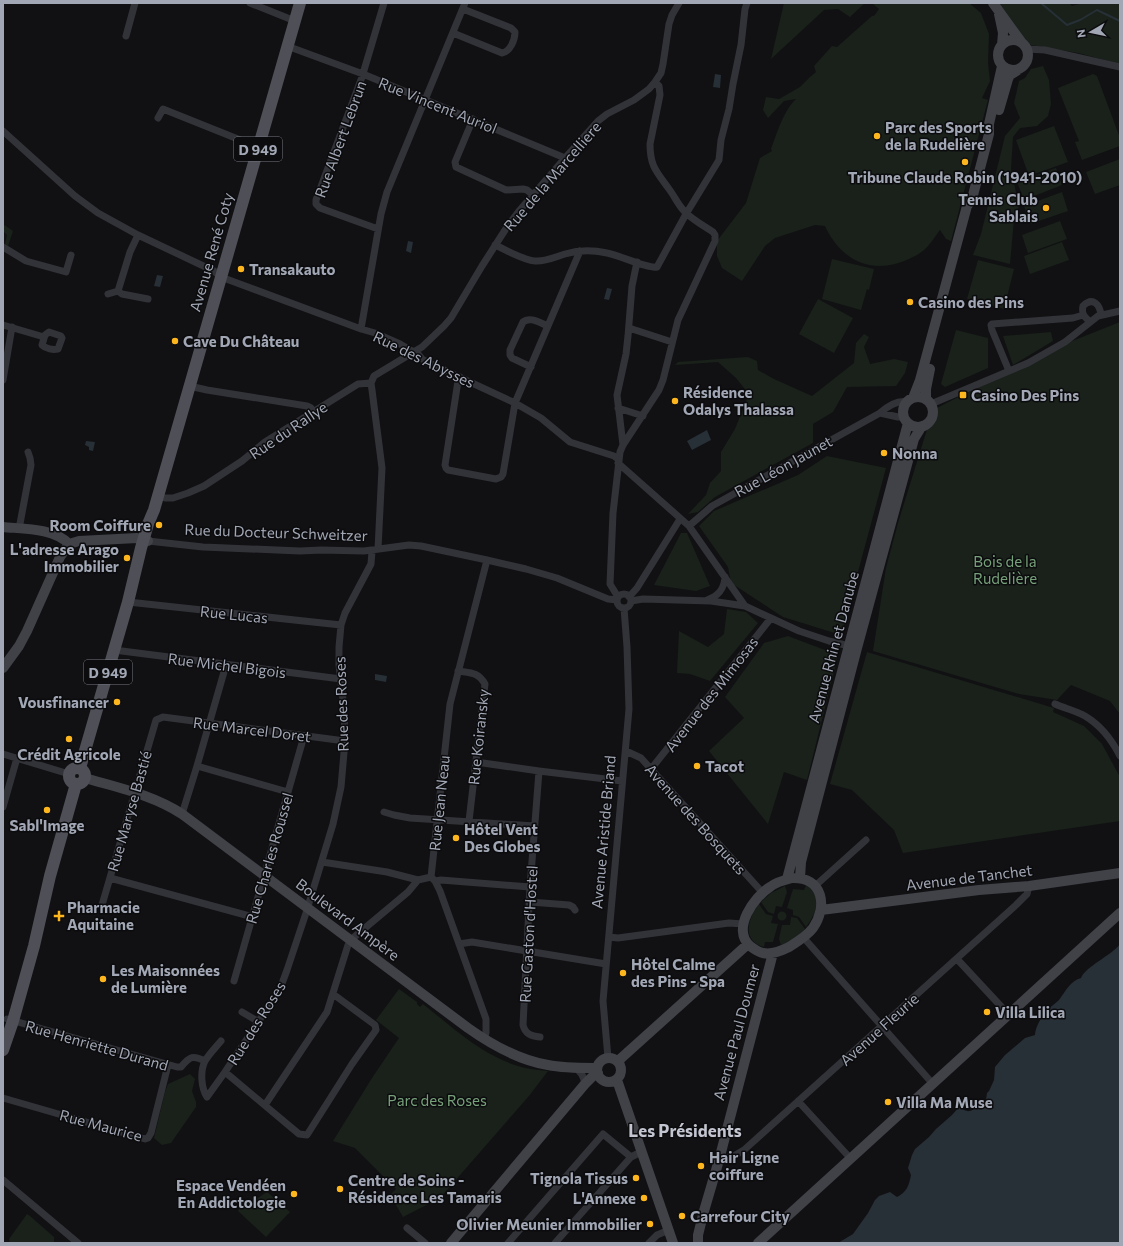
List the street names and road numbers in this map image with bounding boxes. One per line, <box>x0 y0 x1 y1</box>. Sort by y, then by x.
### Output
street label: Rue Vincent Auriol <box>376 73 500 137</box>
street label: Rue Albert Lebrun <box>310 78 370 200</box>
street label: Rue de la Marcelliere <box>500 117 605 234</box>
road number: D 949 <box>234 137 282 161</box>
street label: Avenue René Coty <box>185 190 237 313</box>
street label: Rue des Abysses <box>370 327 478 391</box>
street label: Rue du Rallye <box>246 397 330 463</box>
street label: Rue Léon Jaunet <box>731 432 835 500</box>
street label: Rue du Docteur Schweitzer <box>184 520 368 544</box>
street label: Avenue Rhin et Danube <box>804 569 862 725</box>
street label: Rue Lucas <box>199 601 269 627</box>
street label: Avenue des Mimosas <box>661 633 762 755</box>
street label: Rue Michel Bigois <box>167 649 287 681</box>
street label: Rue des Roses <box>330 656 352 752</box>
road number: D 949 <box>84 660 132 684</box>
street label: Rue Koiransky <box>464 688 492 786</box>
street label: Rue Marcel Doret <box>192 713 312 745</box>
street label: Rue Maryse Bastié <box>103 749 155 873</box>
street label: Rue Jean Neau <box>425 754 453 852</box>
street label: Avenue Aristide Briand <box>587 755 619 909</box>
street label: Avenue des Bosquets <box>642 760 750 878</box>
street label: Rue Charles Roussel <box>242 790 296 926</box>
street label: Avenue de Tanchet <box>905 860 1033 894</box>
street label: Rue Gaston d'Hostel <box>515 865 541 1003</box>
street label: Boulevard Ampère <box>293 874 403 964</box>
street label: Avenue Paul Doumer <box>709 962 763 1102</box>
street label: Rue des Roses <box>223 978 289 1068</box>
street label: Avenue Fleurie <box>836 989 922 1069</box>
street label: Rue Henriette Durand <box>23 1016 171 1074</box>
street label: Rue Maurice <box>58 1105 144 1145</box>

